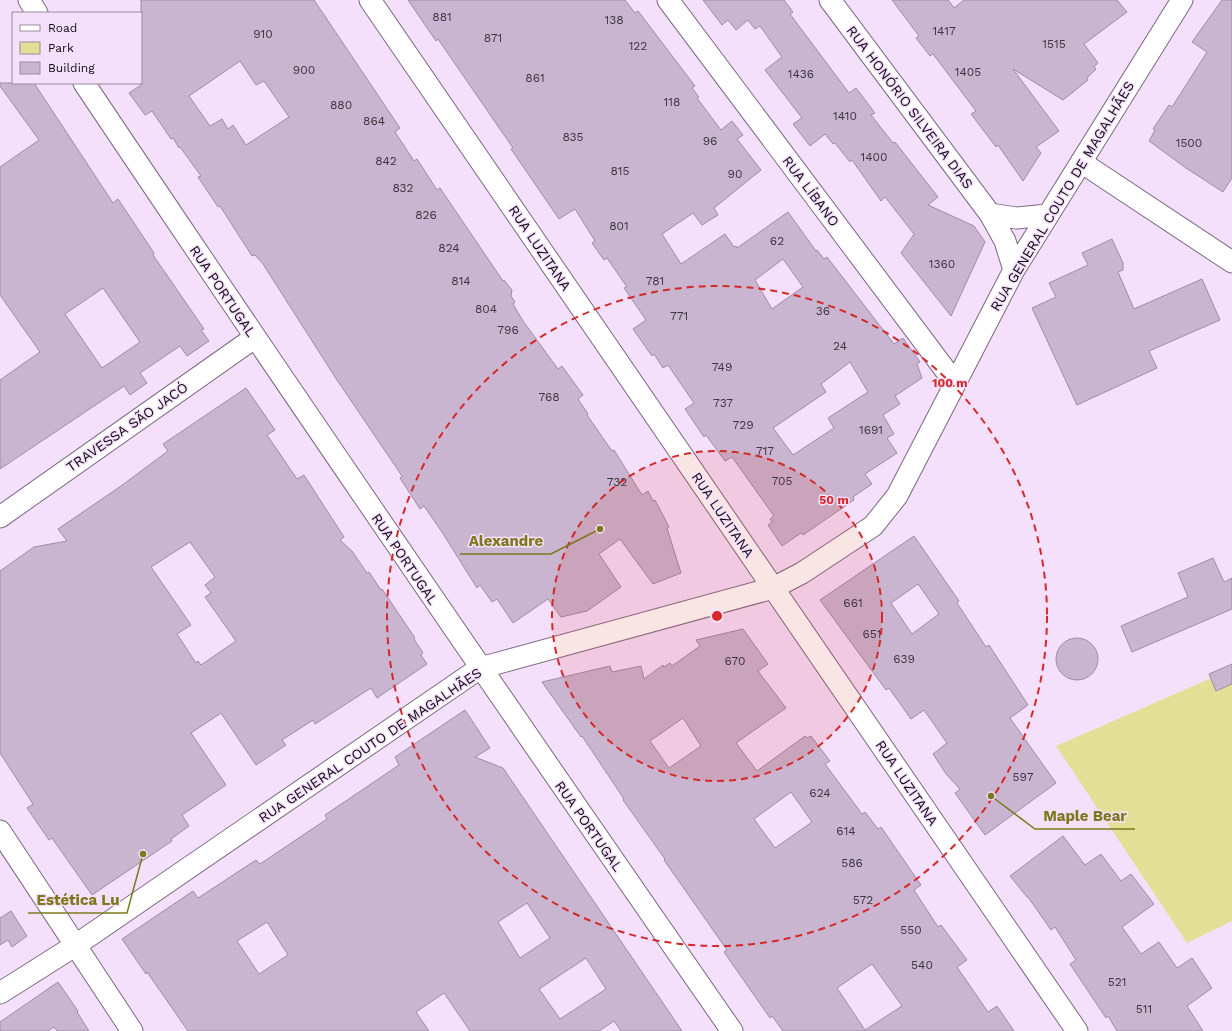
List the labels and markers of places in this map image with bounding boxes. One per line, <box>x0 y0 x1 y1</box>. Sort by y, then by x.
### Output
callout: Alexandre <box>460 527 551 554</box>
centre of rings <box>710 609 724 623</box>
callout: Maple Bear <box>1035 802 1135 829</box>
callout: Estética Lu <box>28 886 127 913</box>

